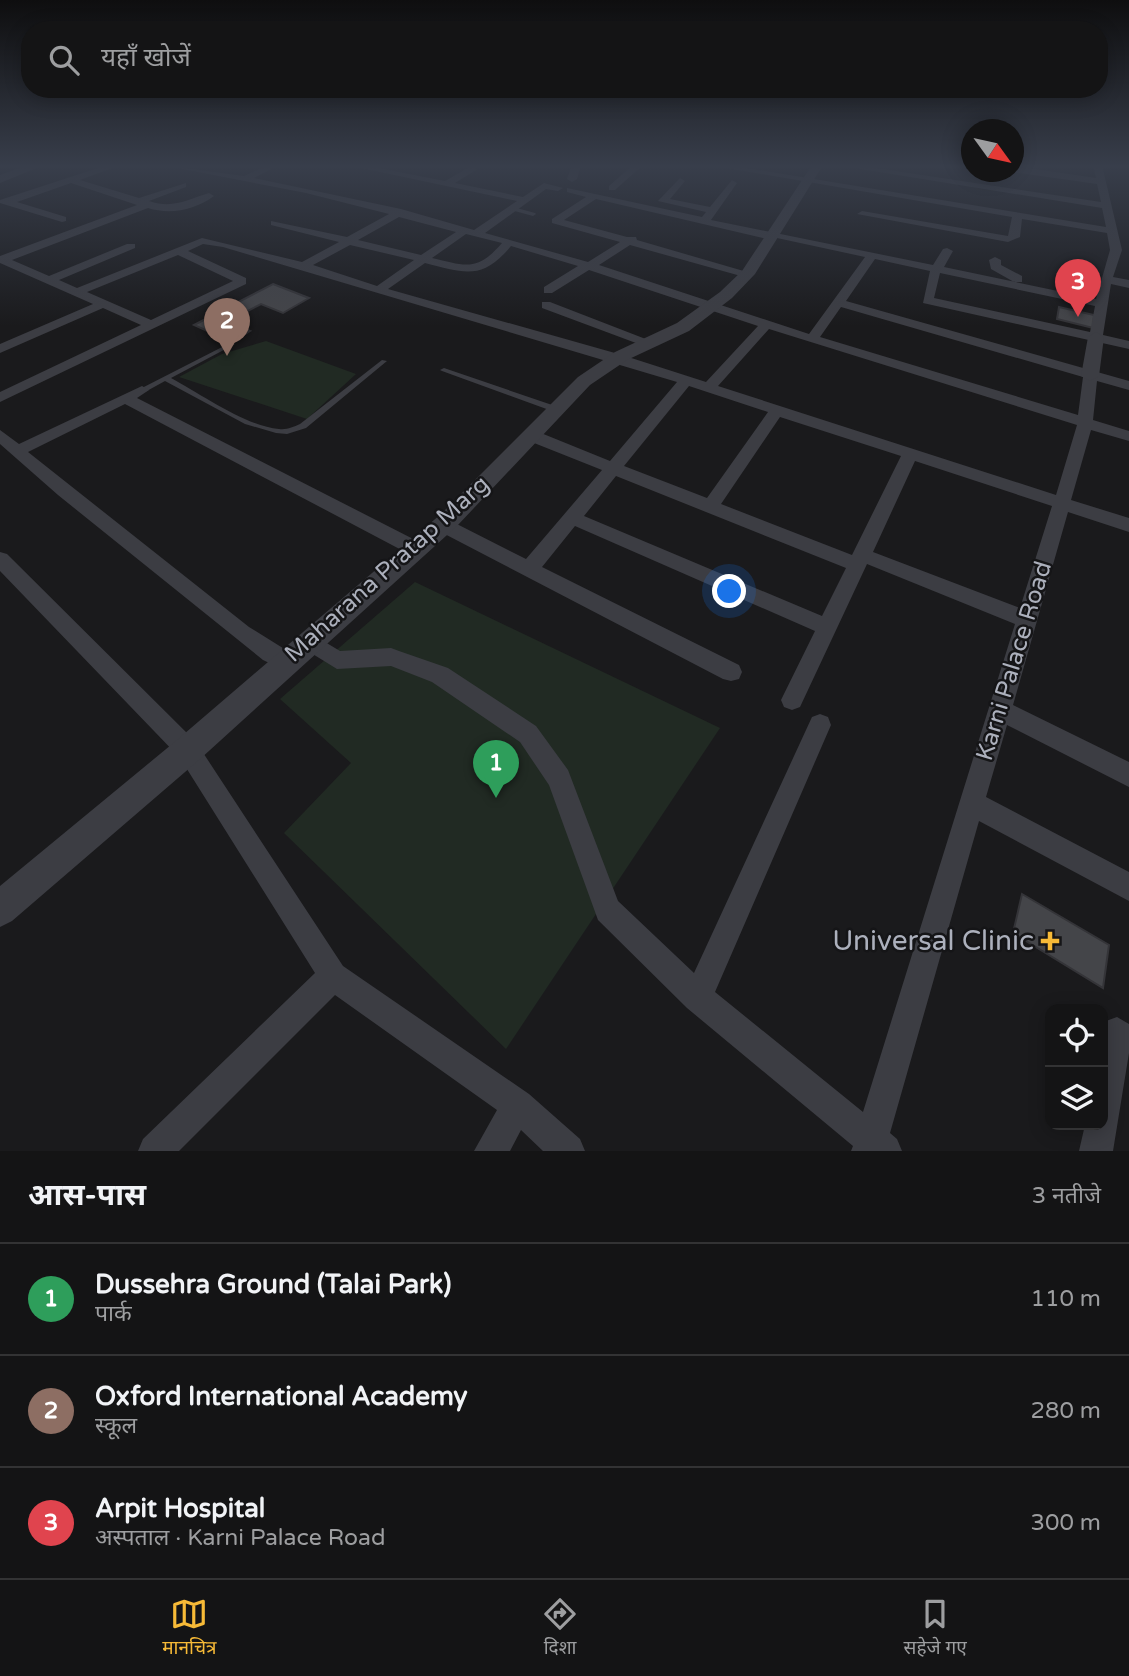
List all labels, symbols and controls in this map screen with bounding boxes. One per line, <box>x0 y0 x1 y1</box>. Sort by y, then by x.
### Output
search box <box>21 21 1108 98</box>
icon: search <box>45 41 83 79</box>
text: यहाँ खोजें <box>101 42 191 73</box>
north arrow <box>961 119 1024 182</box>
pin: 3 <box>1055 259 1101 317</box>
pin: 2 <box>204 298 250 356</box>
street label: Maharana Pratap Marg <box>279 470 495 668</box>
street label: Karni Palace Road <box>970 558 1058 764</box>
your location <box>712 574 746 608</box>
pin: 1 <box>473 740 519 798</box>
place label: Universal Clinic <box>832 924 1034 958</box>
marker: Universal Clinic <box>1040 931 1060 951</box>
map controls <box>1045 1004 1108 1130</box>
button: locate <box>1045 1004 1108 1067</box>
button: layers <box>1045 1067 1108 1130</box>
text: आस-पास <box>28 1177 146 1214</box>
text: 3 नतीजे <box>1032 1182 1101 1210</box>
text: Dussehra Ground (Talai Park) <box>95 1269 451 1300</box>
text: 1 <box>44 1285 58 1313</box>
text: 110 m <box>1031 1285 1101 1313</box>
text: पार्क <box>95 1300 132 1328</box>
text: Oxford International Academy <box>95 1381 468 1412</box>
text: 2 <box>44 1397 58 1425</box>
text: 280 m <box>1031 1397 1101 1425</box>
text: स्कूल <box>95 1412 137 1440</box>
text: Arpit Hospital <box>95 1493 265 1524</box>
text: 3 <box>44 1509 58 1537</box>
text: 300 m <box>1031 1509 1101 1537</box>
text: अस्पताल · Karni Palace Road <box>95 1524 385 1552</box>
tab: मानचित्र <box>162 1595 217 1662</box>
tab: दिशा <box>541 1595 579 1662</box>
tab: सहेजे गए <box>904 1595 967 1662</box>

